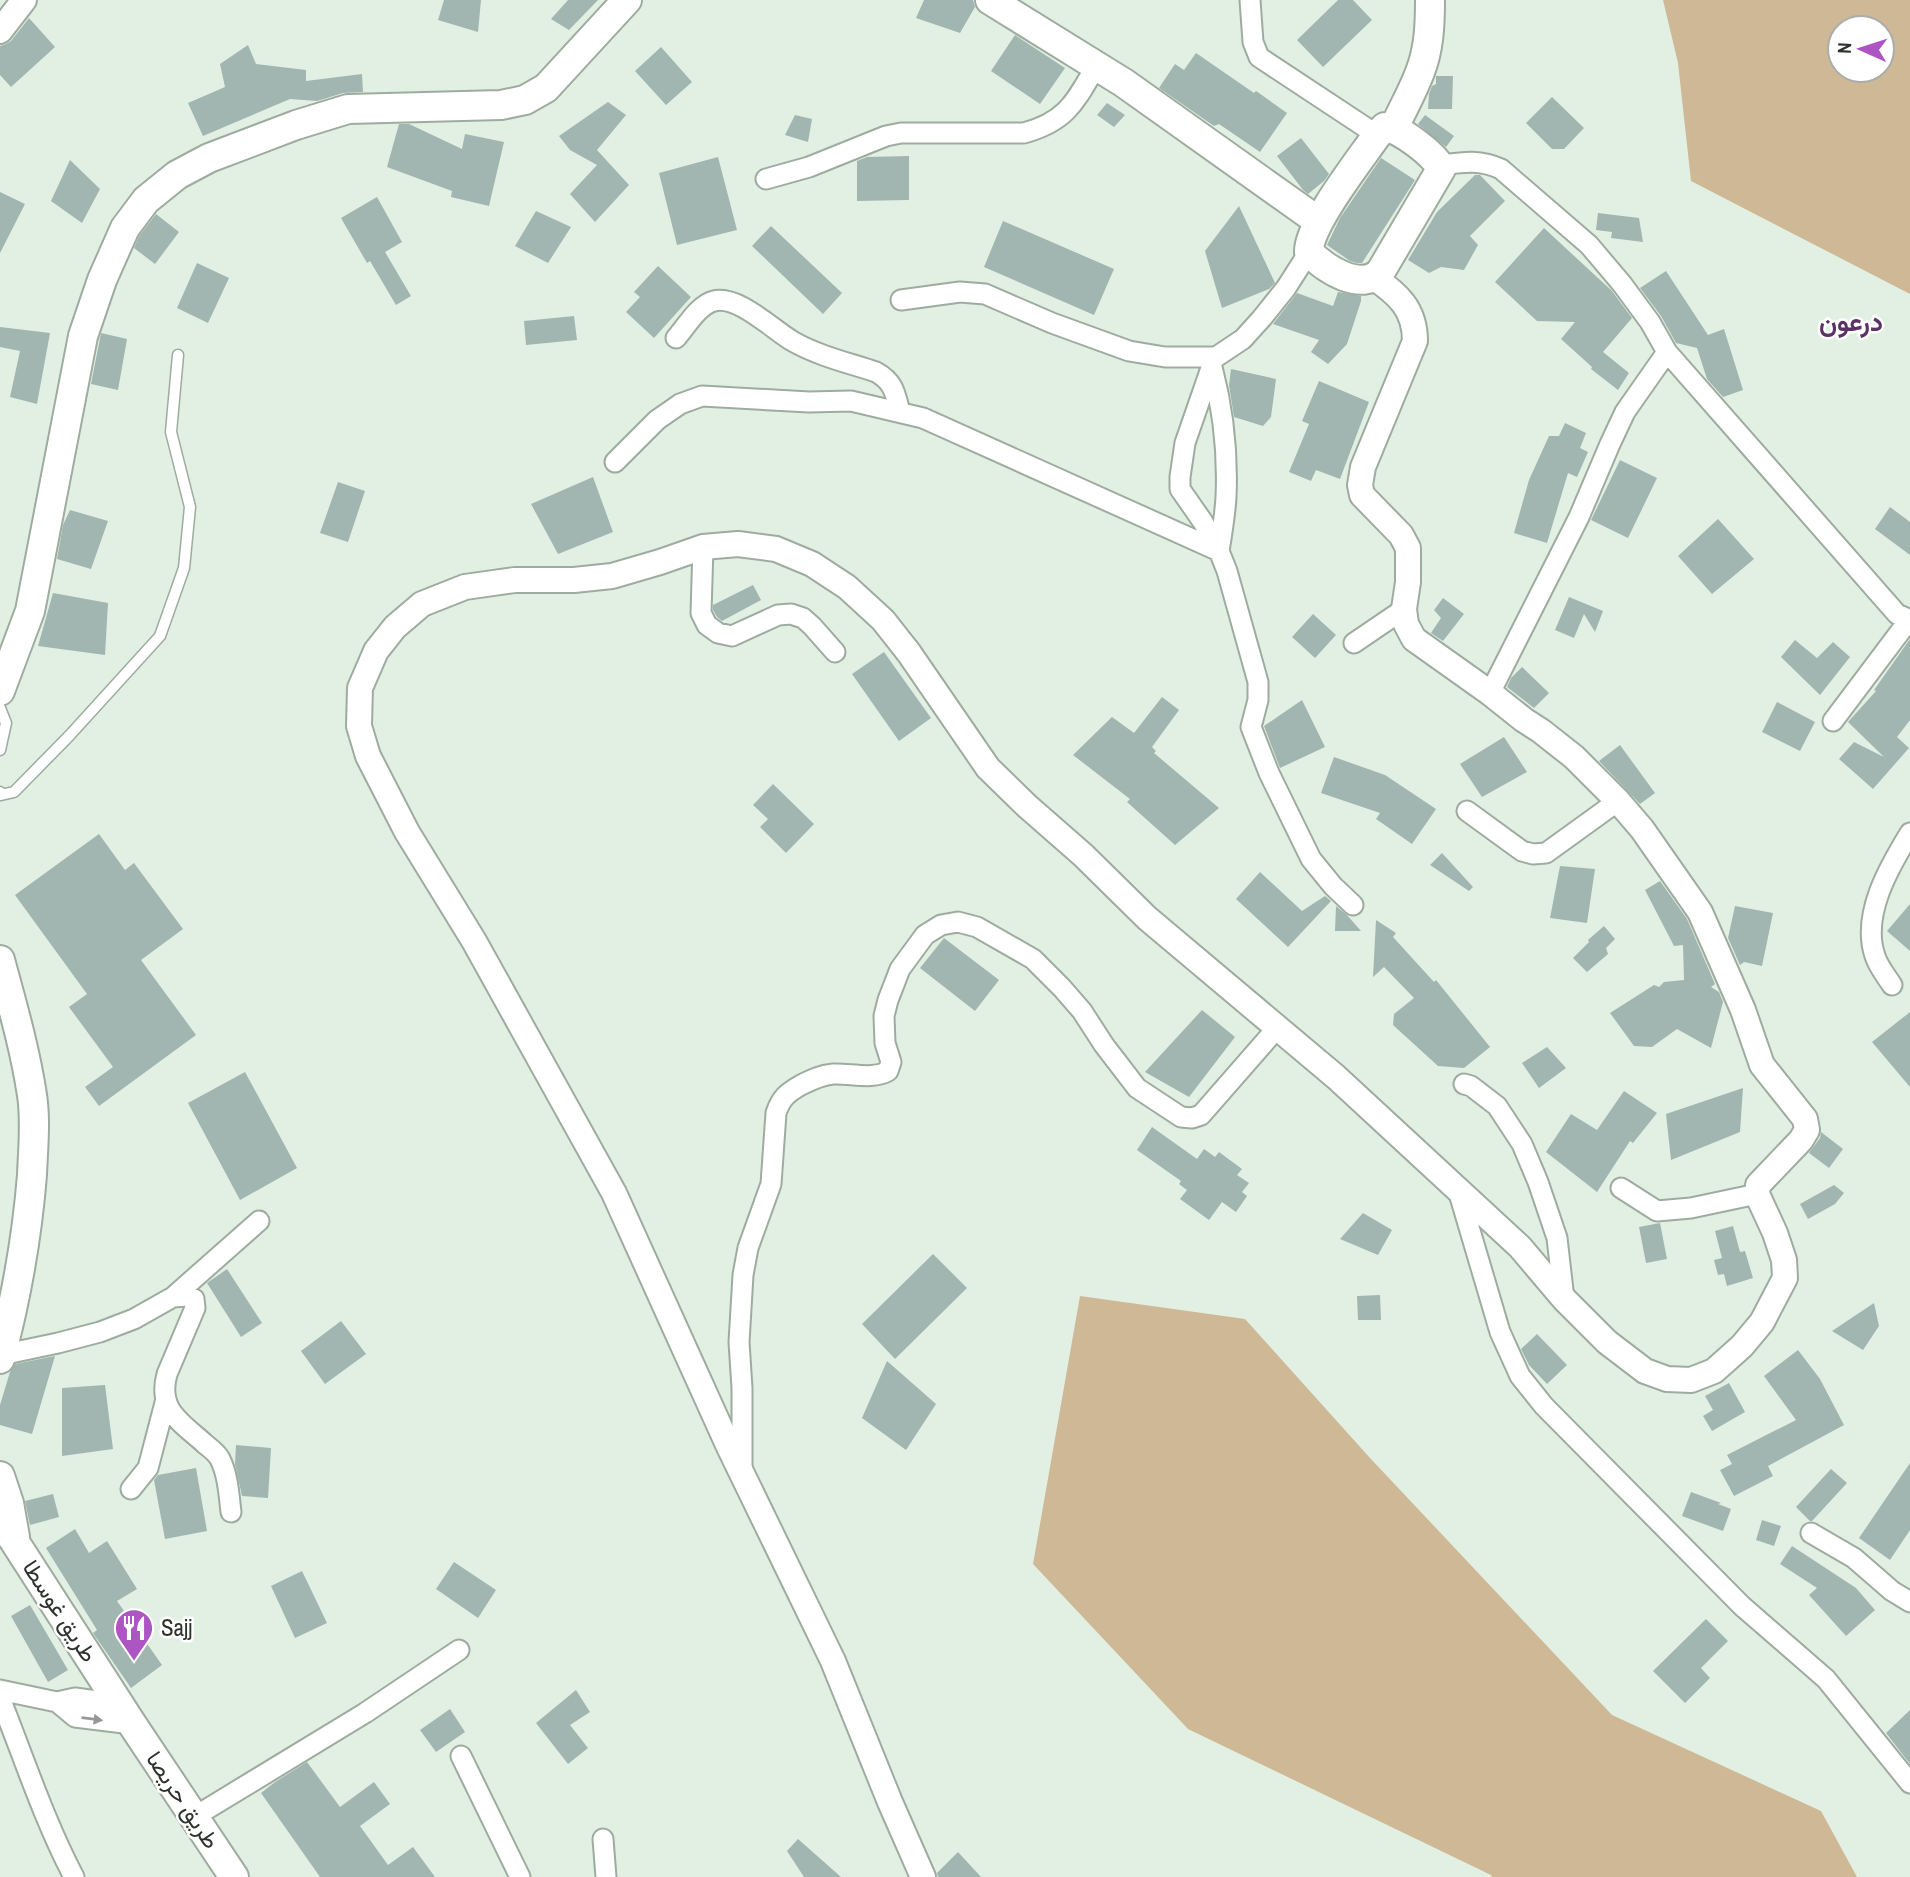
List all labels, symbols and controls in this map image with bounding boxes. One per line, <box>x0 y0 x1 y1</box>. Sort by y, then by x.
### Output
north arrow <box>1826 14 1896 84</box>
text: N <box>1831 42 1857 54</box>
district label: درعون <box>1819 304 1883 339</box>
street label: طريق غوسطا <box>16 1554 105 1668</box>
restaurant icon: Sajj <box>113 1607 155 1662</box>
place label: Sajj <box>161 1612 192 1643</box>
one-way arrow <box>81 1713 103 1724</box>
street label: طريق حريصا <box>139 1745 227 1855</box>

